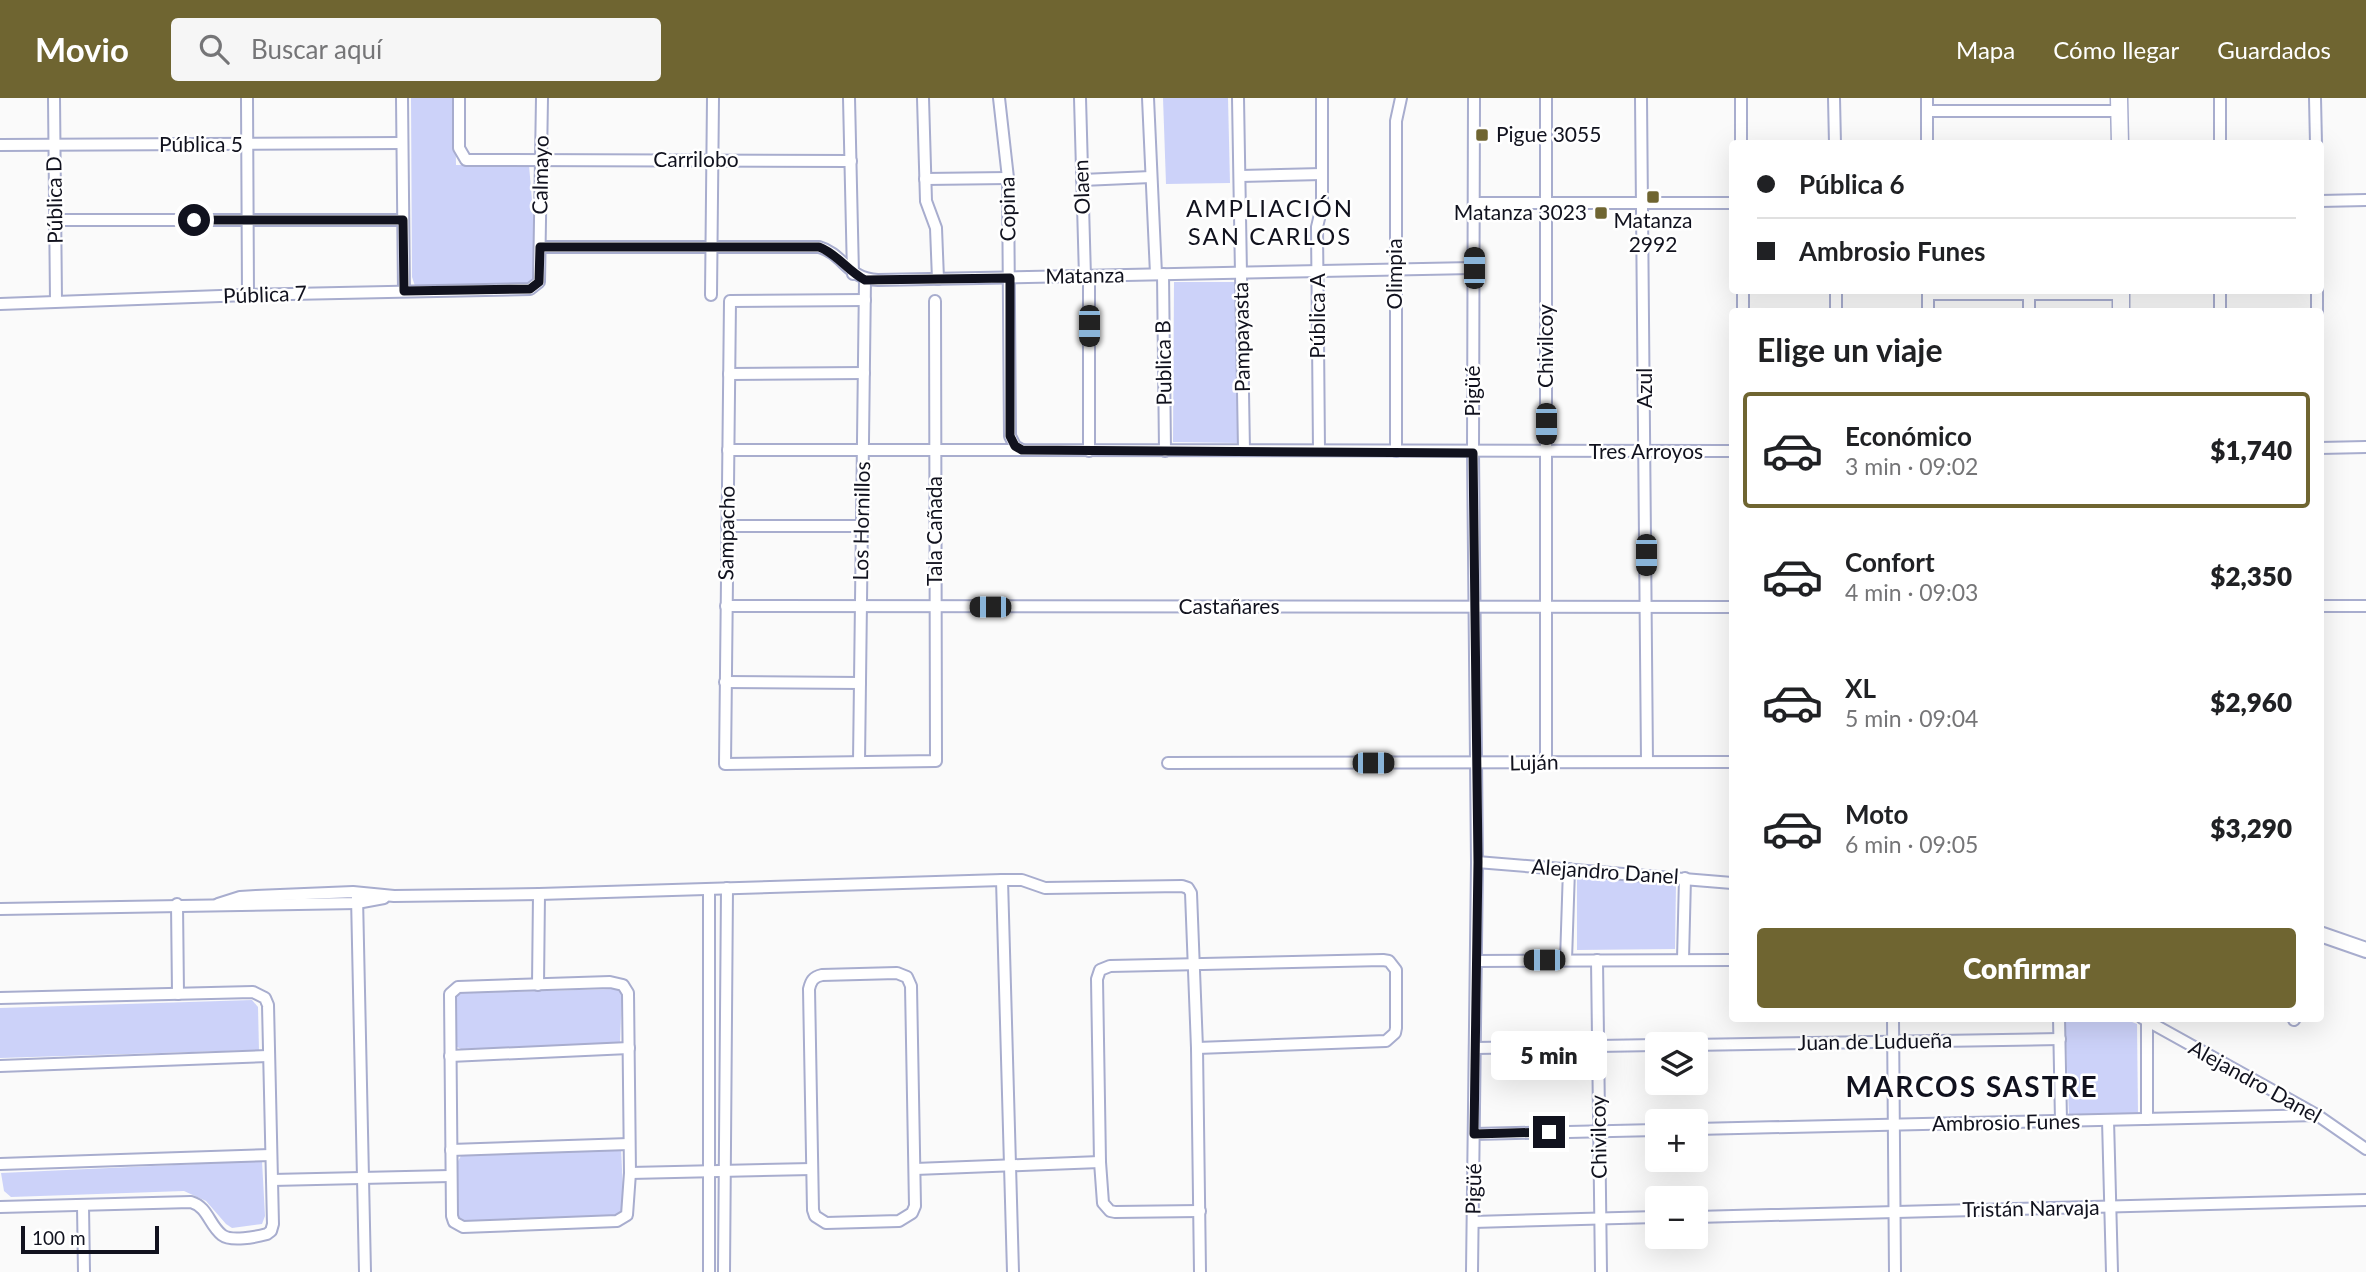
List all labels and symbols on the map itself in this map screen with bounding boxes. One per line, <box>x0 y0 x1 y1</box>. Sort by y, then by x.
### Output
place label: Pigue 3055 <box>1496 121 1601 146</box>
marker: Pigue 3055 <box>1474 127 1490 143</box>
street label: Pública 5 <box>159 131 243 156</box>
street label: Calmayo <box>526 135 553 215</box>
street label: Carrilobo <box>653 146 739 171</box>
street label: Pública D <box>40 156 67 244</box>
street label: Olaen <box>1067 159 1094 215</box>
street label: Copina <box>993 176 1020 242</box>
marker: Matanza 2992 <box>1645 189 1661 205</box>
district label: AMPLIACIÓN SAN CARLOS <box>1186 193 1354 250</box>
place label: Matanza 3023 <box>1454 199 1587 224</box>
route start <box>178 204 210 236</box>
marker: Matanza 3023 <box>1593 205 1609 221</box>
place label: Matanza 2992 <box>1613 207 1693 256</box>
street label: Olimpia <box>1381 238 1406 310</box>
car <box>1464 247 1485 289</box>
street label: Matanza <box>1045 261 1125 288</box>
street label: Pública A <box>1304 273 1329 359</box>
street label: Pública 7 <box>223 280 307 307</box>
street label: Pampayasta <box>1227 282 1254 392</box>
street label: Chivilcoy <box>1532 304 1557 388</box>
car <box>1079 305 1100 347</box>
street label: Publica B <box>1149 320 1176 406</box>
street label: Pigüé <box>1459 365 1484 417</box>
street label: Azul <box>1631 368 1656 408</box>
car <box>1536 403 1557 445</box>
street label: Tres Arroyos <box>1589 438 1703 463</box>
street label: Los Hornillos <box>847 461 874 581</box>
street label: Tala Cañada <box>921 476 946 586</box>
street label: Sampacho <box>712 485 739 581</box>
car <box>1636 534 1657 576</box>
street label: Castañares <box>1178 593 1280 618</box>
car <box>970 597 1012 618</box>
street label: Luján <box>1509 749 1559 774</box>
car <box>1353 753 1395 774</box>
street label: Alejandro Danel <box>1531 853 1680 888</box>
car <box>1524 950 1566 971</box>
street label: Juan de Ludueña <box>1797 1027 1953 1054</box>
callout: 5 min <box>1491 1030 1607 1080</box>
street label: Alejandro Danel <box>2185 1034 2326 1127</box>
district label: MARCOS SASTRE <box>1845 1069 2099 1103</box>
street label: Chivilcoy <box>1584 1095 1611 1179</box>
street label: Ambrosio Funes <box>1932 1108 2080 1135</box>
route end <box>1533 1116 1565 1148</box>
street label: Pigüé <box>1460 1163 1485 1215</box>
street label: Tristán Narvaja <box>1962 1194 2100 1221</box>
scale bar <box>21 1223 159 1255</box>

